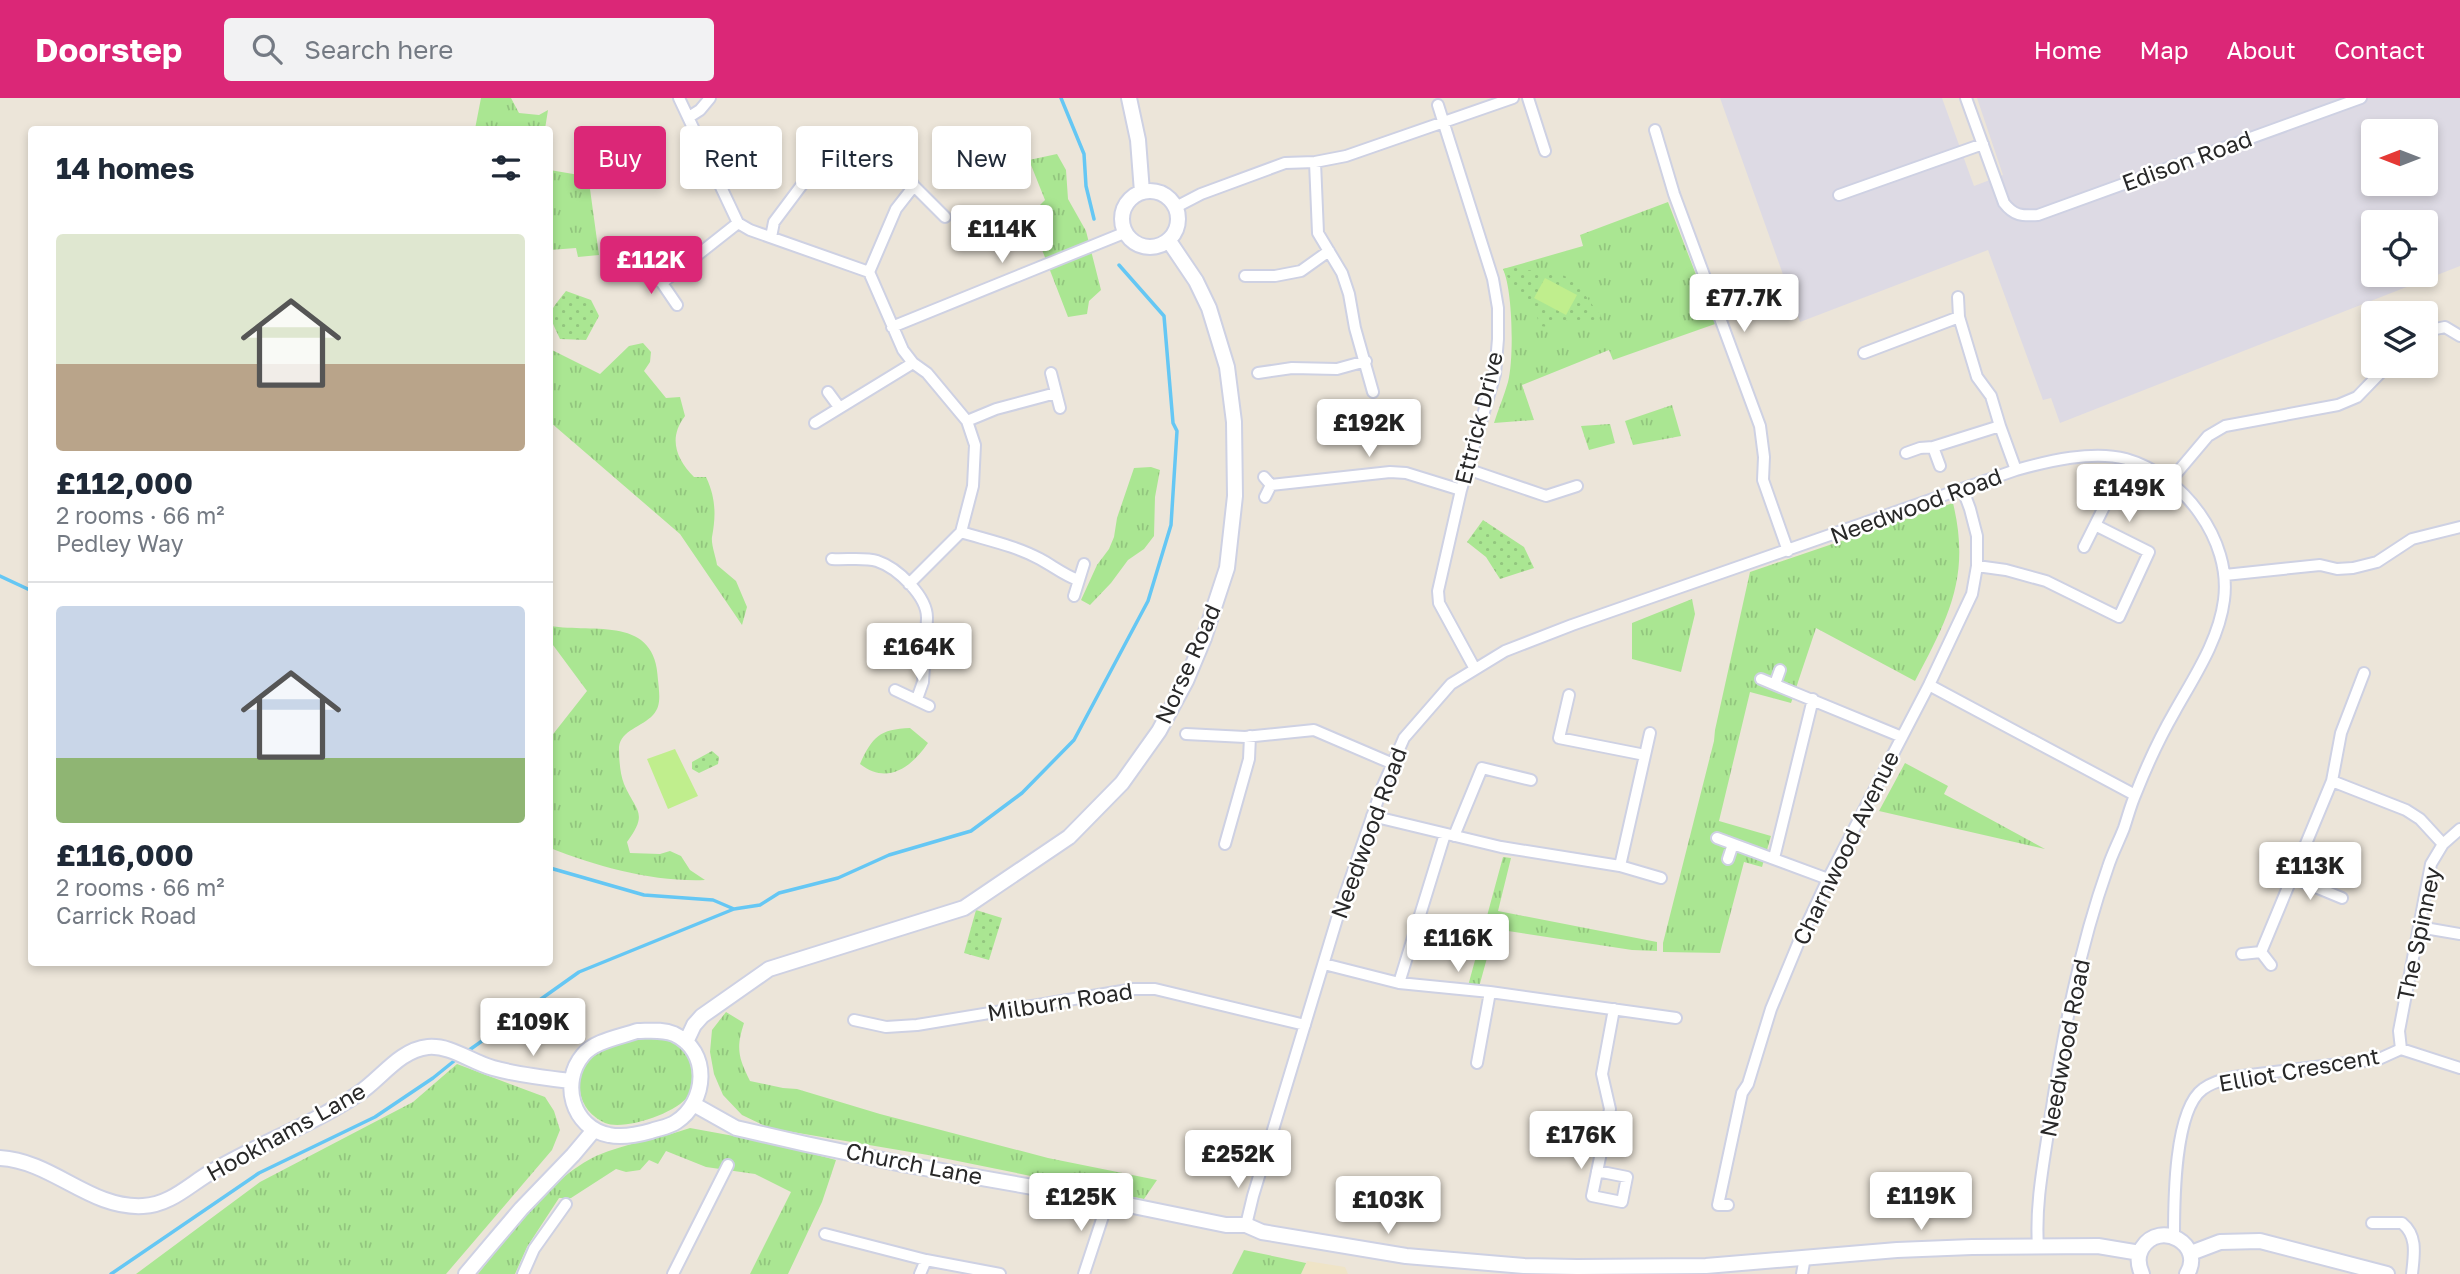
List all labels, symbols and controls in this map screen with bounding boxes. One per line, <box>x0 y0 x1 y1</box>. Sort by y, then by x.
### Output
search box <box>224 18 714 81</box>
text: Doorstep <box>35 30 182 69</box>
icon: search <box>248 30 286 68</box>
text: Search here <box>304 34 453 65</box>
text: Home <box>2034 35 2102 64</box>
text: Map <box>2140 35 2189 64</box>
text: About <box>2227 35 2296 64</box>
text: Contact <box>2334 35 2425 64</box>
north arrow <box>2361 119 2438 196</box>
map controls <box>2361 119 2438 378</box>
street label: Edison Road <box>2118 124 2256 197</box>
chip: Buy <box>574 126 666 189</box>
chip: Rent <box>680 126 782 189</box>
chip: Filters <box>796 126 918 189</box>
chip: New <box>932 126 1031 189</box>
icon: filters <box>487 149 525 187</box>
text: 14 homes <box>56 150 195 186</box>
pin: £114K <box>953 206 1051 265</box>
button: locate <box>2361 210 2438 287</box>
text: £114K <box>967 214 1037 242</box>
pin: £112K <box>602 236 700 296</box>
text: £112K <box>616 245 686 273</box>
pin: £77.7K <box>1687 274 1801 334</box>
icon: home <box>228 280 354 406</box>
text: £77.7K <box>1706 283 1782 311</box>
button: layers <box>2361 301 2438 378</box>
street label: Ettrick Drive <box>1448 349 1508 487</box>
pin: £192K <box>1320 400 1418 459</box>
text: £192K <box>1333 408 1405 436</box>
street label: Needwood Road <box>1826 461 2005 549</box>
pin: £149K <box>2080 464 2178 524</box>
text: £112,000 <box>56 465 193 501</box>
text: £149K <box>2093 473 2165 501</box>
text: 2 rooms · 66 m² <box>56 501 225 529</box>
text: Pedley Way <box>56 529 184 557</box>
street label: Norse Road <box>1148 599 1226 728</box>
pin: £164K <box>870 624 968 683</box>
text: £164K <box>883 632 955 660</box>
icon: home <box>228 652 354 778</box>
street label: Needwood Road <box>1324 743 1412 922</box>
street label: Charnwood Avenue <box>1786 746 1904 949</box>
text: £116,000 <box>56 837 194 873</box>
pin: £113K <box>2261 842 2359 902</box>
text: £113K <box>2275 851 2345 879</box>
street label: The Spinney <box>2390 864 2446 1003</box>
text: 2 rooms · 66 m² <box>56 873 225 901</box>
text: Carrick Road <box>56 901 196 929</box>
pin: £116K <box>1409 914 1507 974</box>
text: £116K <box>1423 923 1493 951</box>
street label: Needwood Road <box>2033 957 2095 1139</box>
street label: Milburn Road <box>985 976 1134 1026</box>
pin: £109K <box>484 998 582 1058</box>
text: £109K <box>496 1007 570 1035</box>
street label: Elliot Crescent <box>2216 1041 2381 1097</box>
street label: Hookhams Lane <box>201 1076 370 1186</box>
pin: £176K <box>1532 1112 1630 1171</box>
text: £176K <box>1546 1120 1616 1148</box>
pin: £252K <box>1189 1130 1287 1190</box>
street label: Church Lane <box>843 1136 985 1190</box>
text: £252K <box>1201 1139 1275 1167</box>
pin: £119K <box>1872 1172 1970 1232</box>
pin: £125K <box>1032 1174 1130 1233</box>
pin: £103K <box>1339 1176 1437 1236</box>
text: £119K <box>1886 1181 1956 1209</box>
text: £125K <box>1045 1182 1117 1210</box>
text: £103K <box>1352 1185 1424 1213</box>

